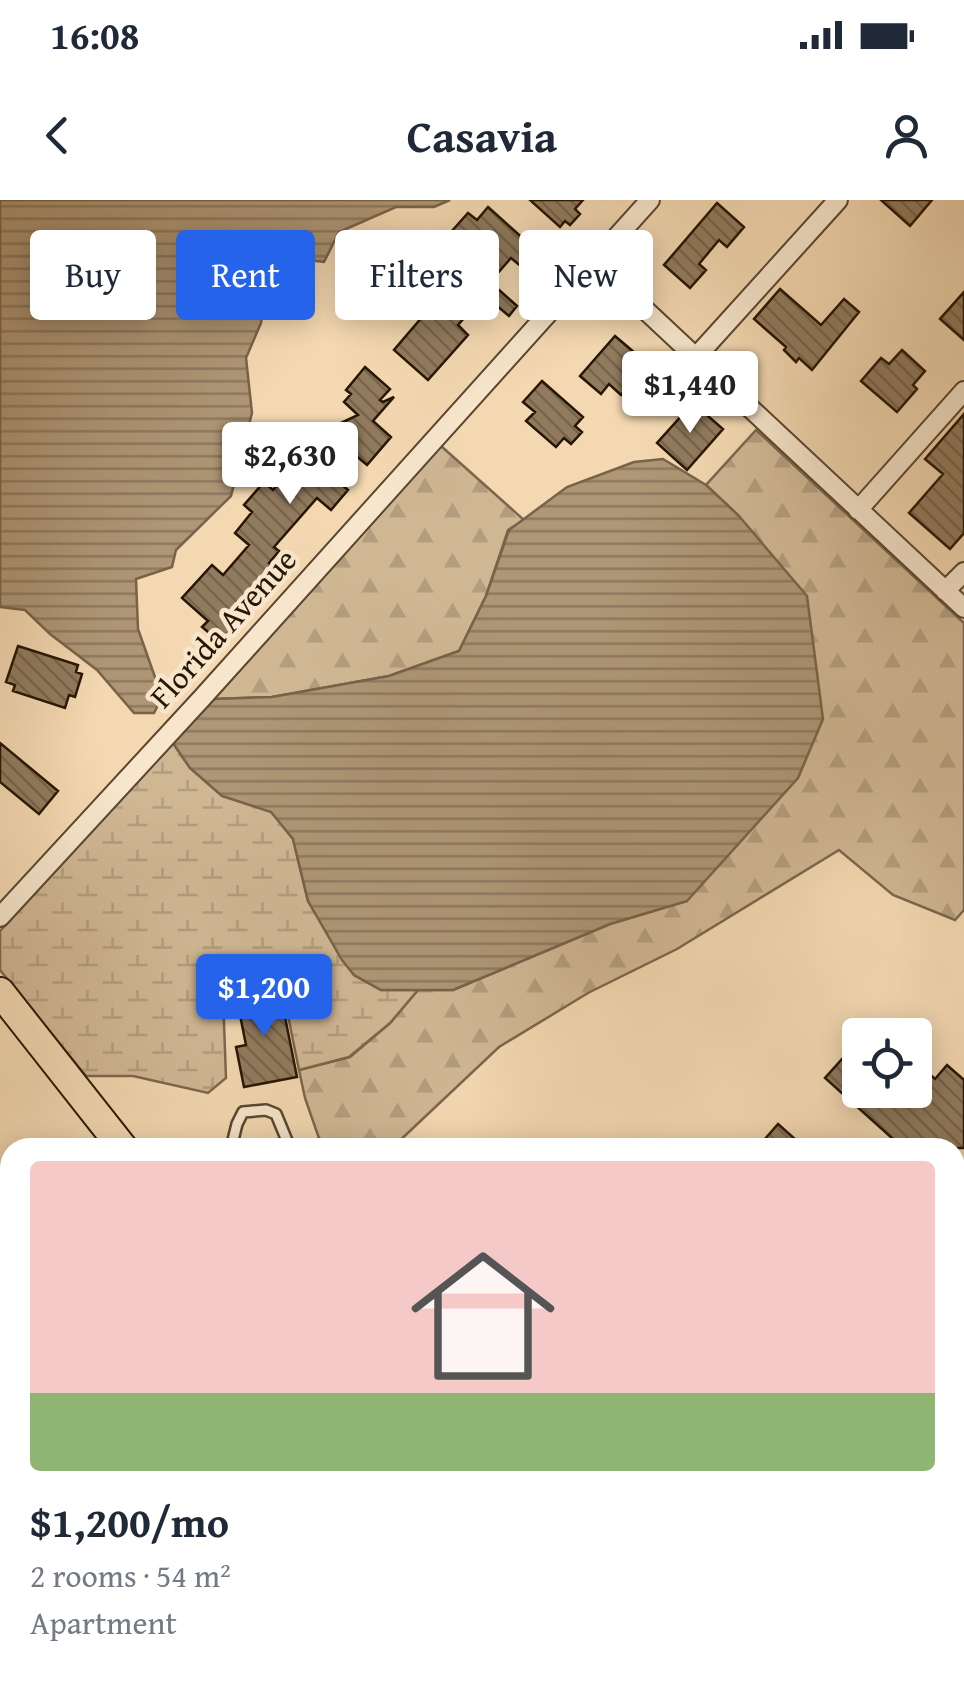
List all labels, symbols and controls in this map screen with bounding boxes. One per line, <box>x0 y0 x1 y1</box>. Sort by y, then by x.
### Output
text: 16:08 <box>50 7 140 63</box>
text: Casavia <box>407 103 557 168</box>
icon: back <box>30 108 85 163</box>
icon: person <box>879 108 934 163</box>
chip: Buy <box>30 230 156 320</box>
chip: Rent <box>176 230 315 320</box>
chip: Filters <box>335 230 499 320</box>
chip: New <box>519 230 653 320</box>
pin: $1,440 <box>609 351 771 436</box>
text: $1,440 <box>644 360 736 407</box>
pin: $2,630 <box>209 422 371 507</box>
text: $2,630 <box>244 431 336 478</box>
street label: Florida Avenue <box>138 537 307 718</box>
pin: $1,200 <box>183 954 345 1039</box>
text: $1,200 <box>218 963 310 1010</box>
map controls <box>842 1018 932 1108</box>
button: locate <box>842 1018 932 1108</box>
icon: home <box>393 1226 573 1406</box>
text: $1,200/mo <box>30 1491 229 1552</box>
text: 2 rooms · 54 m² <box>30 1552 231 1599</box>
text: Apartment <box>30 1599 177 1646</box>

